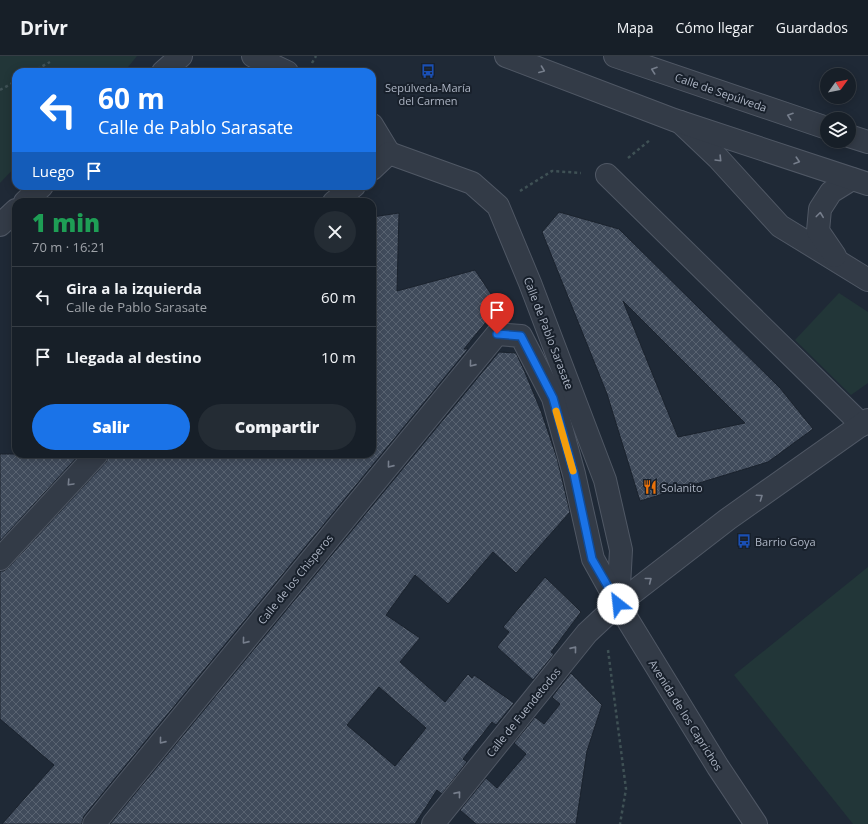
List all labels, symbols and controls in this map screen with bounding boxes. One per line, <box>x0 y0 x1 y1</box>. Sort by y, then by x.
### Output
text: Drivr <box>20 15 68 41</box>
text: Mapa <box>617 18 653 37</box>
text: Cómo llegar <box>675 18 754 37</box>
text: Guardados <box>776 18 848 37</box>
bus stop icon: Sepúlveda-María del Carmen <box>420 63 436 79</box>
one-way arrow <box>539 66 546 74</box>
one-way arrow <box>650 66 657 74</box>
north arrow <box>820 68 856 104</box>
map controls <box>820 68 856 148</box>
street label: Calle de Sepúlveda <box>673 69 769 115</box>
text: 60 m <box>98 79 165 117</box>
place label: Sepúlveda-María del Carmen <box>385 80 471 108</box>
icon: left <box>32 84 84 136</box>
one-way arrow <box>787 112 794 121</box>
button: layers <box>820 112 856 148</box>
text: Calle de Pablo Sarasate <box>98 115 293 139</box>
one-way arrow <box>714 154 722 162</box>
one-way arrow <box>793 156 800 165</box>
icon: arrive <box>83 160 105 182</box>
text: Luego <box>32 161 75 181</box>
text: 1 min <box>32 206 100 239</box>
button: close <box>314 211 356 253</box>
one-way arrow <box>815 212 824 218</box>
text: 70 m · 16:21 <box>32 238 106 256</box>
street label: Calle de Pablo Sarasate <box>521 275 577 391</box>
text: Gira a la izquierda <box>66 278 202 298</box>
icon: left <box>32 286 54 308</box>
text: 60 m <box>321 287 356 307</box>
pin <box>480 293 514 334</box>
text: Calle de Pablo Sarasate <box>66 298 207 316</box>
icon: arrive <box>486 299 508 321</box>
icon: arrive <box>32 346 54 368</box>
text: Llegada al destino <box>66 347 201 367</box>
text: 10 m <box>321 347 356 367</box>
one-way arrow <box>470 360 477 367</box>
button: Salir <box>32 404 190 450</box>
button: Compartir <box>198 404 356 450</box>
one-way arrow <box>387 460 394 467</box>
one-way arrow <box>68 478 75 486</box>
restaurant icon: Solanito <box>642 479 658 495</box>
place label: Solanito <box>661 480 703 495</box>
one-way arrow <box>755 495 762 502</box>
street label: Calle de los Chisperos <box>254 531 336 627</box>
bus stop icon: Barrio Goya <box>736 533 752 549</box>
place label: Barrio Goya <box>755 534 816 549</box>
one-way arrow <box>644 578 651 585</box>
position arrow <box>597 583 639 625</box>
one-way arrow <box>242 636 249 643</box>
one-way arrow <box>570 646 577 653</box>
street label: Avenida de los Caprichos <box>646 657 726 773</box>
street label: Calle de Fuendetodos <box>482 664 564 760</box>
one-way arrow <box>159 736 166 744</box>
one-way arrow <box>453 791 460 798</box>

